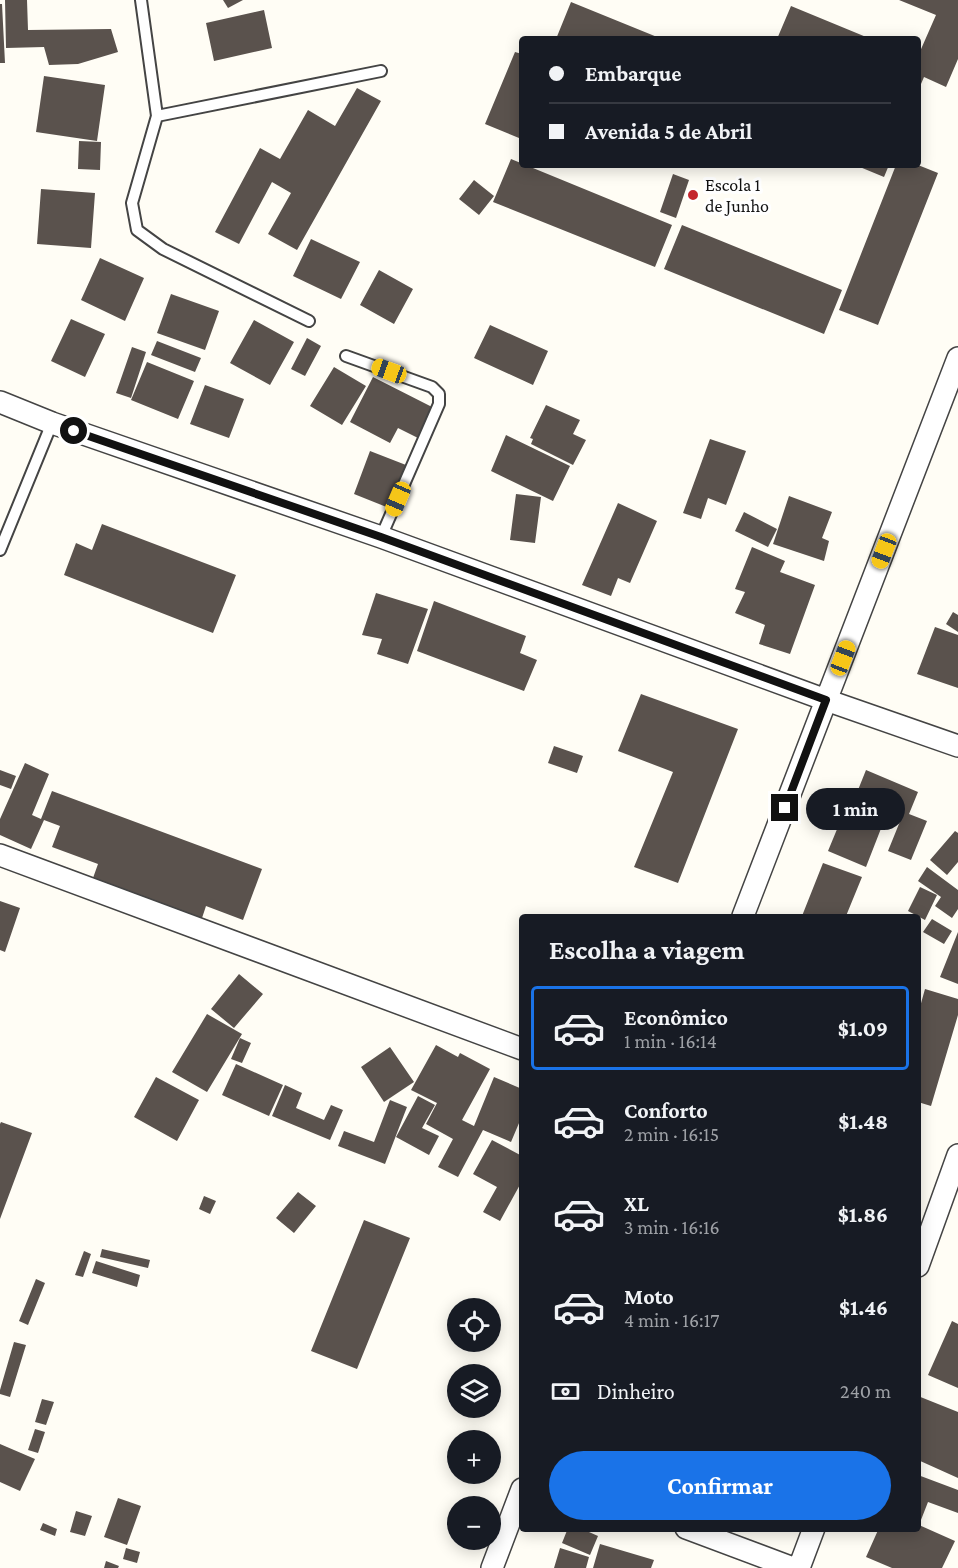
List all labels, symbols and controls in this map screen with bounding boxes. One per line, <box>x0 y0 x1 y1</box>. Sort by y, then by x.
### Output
text: Embarque <box>585 61 682 86</box>
text: Avenida 5 de Abril <box>585 119 752 144</box>
place label: Escola 1 de Junho <box>705 175 769 216</box>
marker: Escola 1 de Junho <box>686 188 700 202</box>
car <box>369 356 409 386</box>
route start <box>60 417 87 444</box>
car <box>383 479 413 519</box>
car <box>869 531 899 571</box>
car <box>828 638 858 678</box>
callout: 1 min <box>806 787 905 829</box>
route end <box>771 794 798 821</box>
text: 1 min <box>833 798 878 820</box>
text: Escolha a viagem <box>549 935 745 965</box>
icon: car <box>552 1001 606 1055</box>
text: Econômico <box>624 1005 728 1030</box>
text: $1.09 <box>838 1016 888 1041</box>
text: 1 min · 16:14 <box>624 1030 717 1052</box>
icon: car <box>552 1094 606 1148</box>
text: Conforto <box>624 1098 708 1123</box>
text: $1.48 <box>838 1109 888 1134</box>
text: 2 min · 16:15 <box>624 1123 719 1145</box>
icon: car <box>552 1187 606 1241</box>
text: XL <box>624 1191 649 1216</box>
text: $1.86 <box>838 1202 888 1227</box>
text: 3 min · 16:16 <box>624 1216 720 1238</box>
icon: car <box>552 1280 606 1334</box>
text: Moto <box>624 1284 674 1309</box>
text: $1.46 <box>839 1295 888 1320</box>
map controls <box>447 1298 501 1550</box>
button: locate <box>447 1298 501 1352</box>
text: 4 min · 16:17 <box>624 1309 720 1331</box>
button: layers <box>447 1364 501 1418</box>
icon: cash <box>549 1375 582 1408</box>
text: Dinheiro <box>597 1379 675 1404</box>
text: 240 m <box>840 1380 891 1402</box>
button: + <box>447 1430 501 1484</box>
button: Confirmar <box>549 1451 891 1520</box>
button: − <box>447 1496 501 1550</box>

